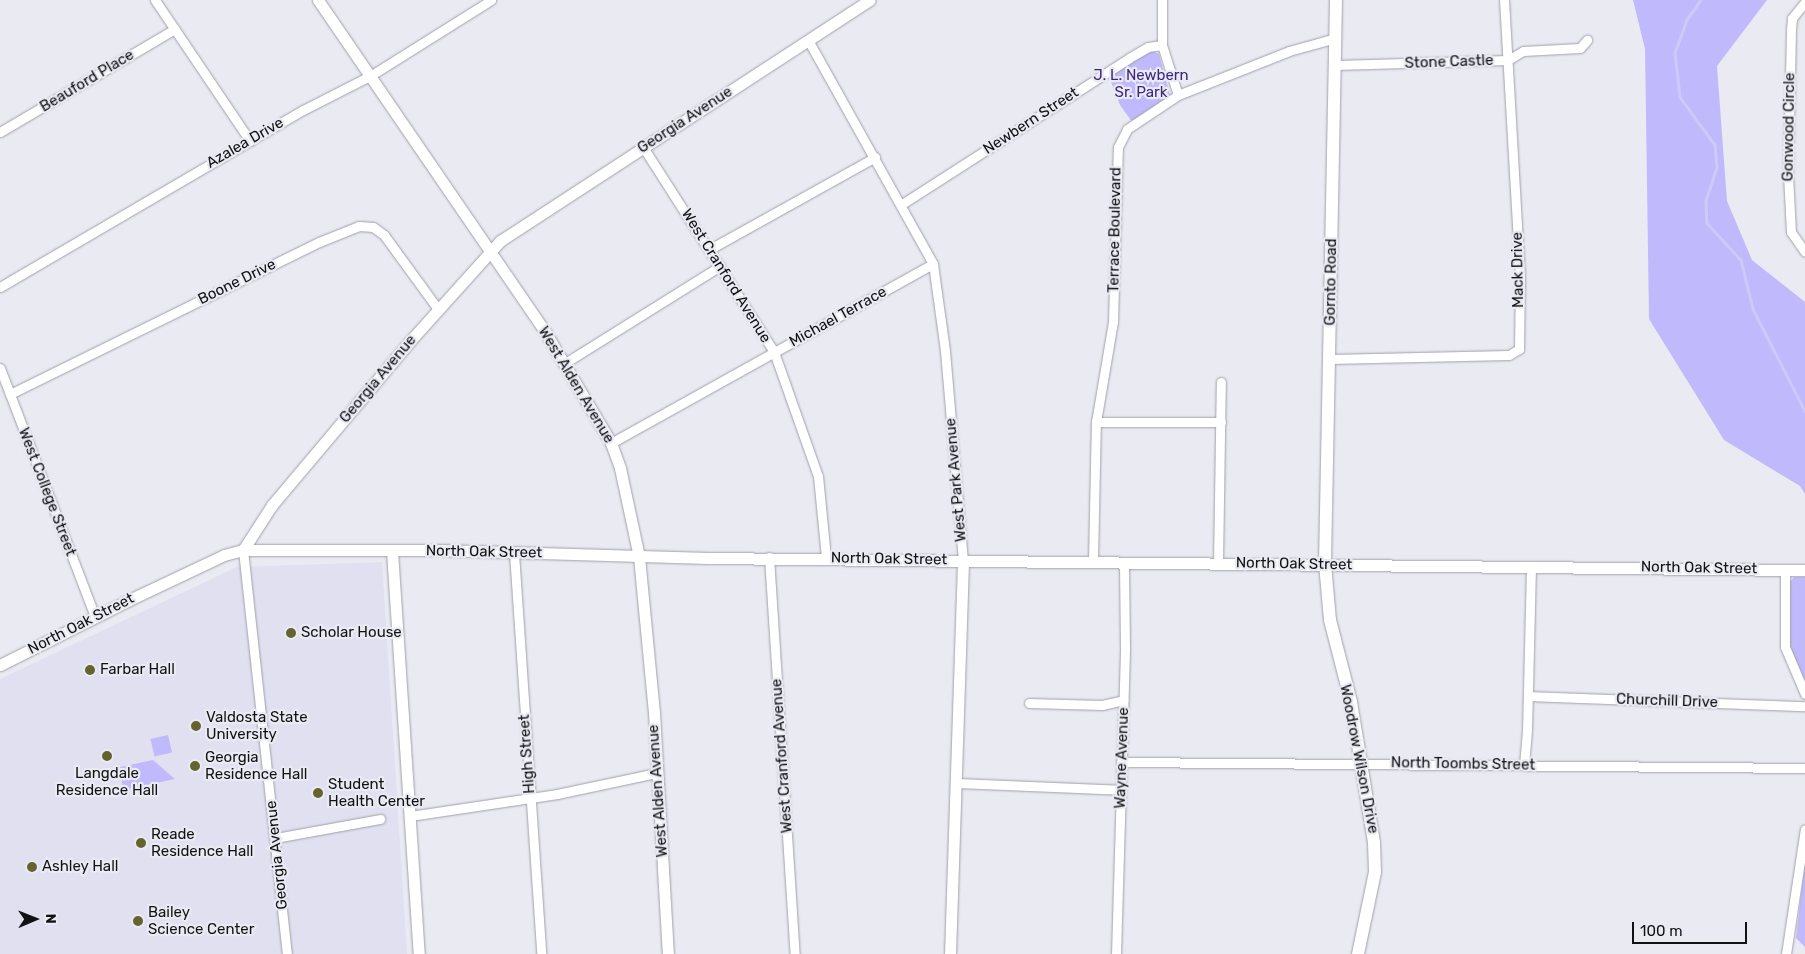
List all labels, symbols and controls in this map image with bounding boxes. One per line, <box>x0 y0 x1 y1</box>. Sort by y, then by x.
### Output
street label: Beauford Place <box>37 46 137 116</box>
street label: Stone Castle <box>1404 51 1494 73</box>
park label: J. L. Newbern Sr. Park <box>1093 66 1189 101</box>
street label: Gonwood Circle <box>1779 72 1799 182</box>
street label: Georgia Avenue <box>634 83 736 157</box>
street label: Newbern Street <box>980 84 1082 158</box>
street label: Azalea Drive <box>203 114 287 172</box>
street label: Terrace Boulevard <box>1105 167 1125 293</box>
street label: West Cranford Avenue <box>677 206 775 346</box>
street label: Mack Drive <box>1508 232 1528 308</box>
street label: Gornto Road <box>1321 238 1341 326</box>
street label: Boone Drive <box>195 255 279 309</box>
street label: Michael Terrace <box>786 283 890 351</box>
street label: West Alden Avenue <box>534 323 618 447</box>
street label: Georgia Avenue <box>336 331 420 427</box>
street label: West Park Avenue <box>942 417 970 543</box>
street label: West College Street <box>14 425 80 559</box>
street label: North Oak Street <box>426 542 542 562</box>
street label: North Oak Street <box>831 549 947 569</box>
street label: North Oak Street <box>1236 554 1352 574</box>
street label: North Oak Street <box>1641 558 1757 578</box>
street label: North Oak Street <box>25 590 137 658</box>
place label: Scholar House <box>301 624 402 642</box>
marker: Scholar House <box>285 627 297 639</box>
place label: Farbar Hall <box>100 661 175 679</box>
marker: Farbar Hall <box>84 664 96 676</box>
street label: West Cranford Avenue <box>768 678 796 834</box>
street label: Woodrow Wilson Drive <box>1336 683 1382 835</box>
street label: Churchill Drive <box>1616 690 1718 712</box>
street label: Wayne Avenue <box>1111 707 1133 809</box>
place label: Valdosta State University <box>206 708 308 743</box>
street label: High Street <box>515 714 539 794</box>
marker: Valdosta State University <box>190 720 202 732</box>
street label: West Alden Avenue <box>644 724 672 858</box>
place label: Georgia Residence Hall <box>205 748 307 783</box>
marker: Langdale Residence Hall <box>101 750 113 762</box>
street label: North Toombs Street <box>1390 754 1536 774</box>
marker: Georgia Residence Hall <box>189 760 201 772</box>
place label: Langdale Residence Hall <box>56 764 158 799</box>
place label: Student Health Center <box>328 775 425 810</box>
marker: Student Health Center <box>312 787 324 799</box>
street label: Georgia Avenue <box>262 799 292 911</box>
place label: Reade Residence Hall <box>151 825 253 860</box>
marker: Reade Residence Hall <box>135 837 147 849</box>
place label: Ashley Hall <box>42 858 119 876</box>
marker: Ashley Hall <box>26 861 38 873</box>
north arrow <box>10 894 60 944</box>
place label: Bailey Science Center <box>148 903 254 938</box>
scale bar <box>1635 912 1750 944</box>
text: N <box>42 914 59 924</box>
marker: Bailey Science Center <box>132 915 144 927</box>
text: 100 m <box>1640 922 1682 940</box>

